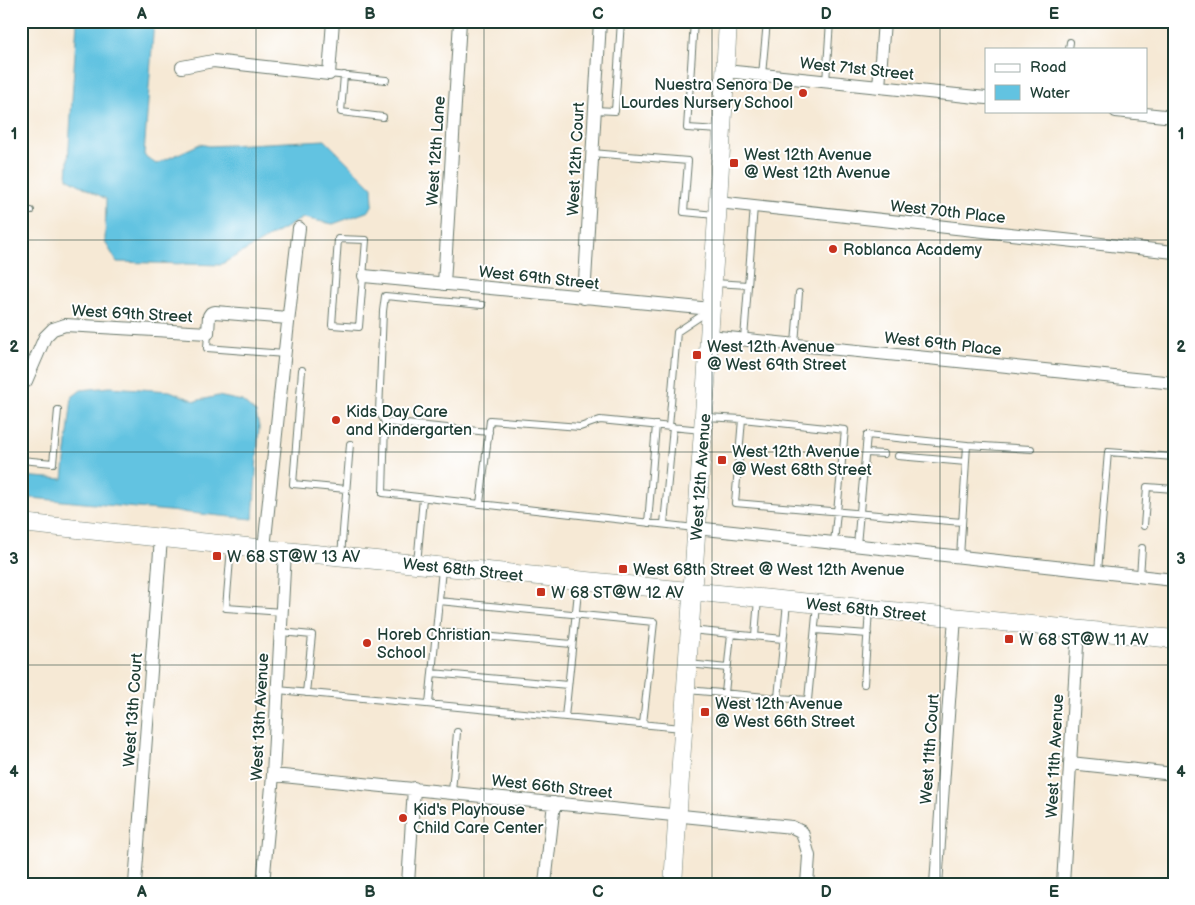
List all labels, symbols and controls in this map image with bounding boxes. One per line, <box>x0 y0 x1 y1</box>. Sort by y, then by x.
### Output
text: A <box>136 5 147 24</box>
text: B <box>364 5 376 24</box>
text: C <box>592 5 604 24</box>
text: D <box>820 5 832 24</box>
text: E <box>1049 5 1059 24</box>
legend <box>985 48 1148 112</box>
street label: West 71st Street <box>799 54 915 85</box>
text: Road <box>1030 58 1066 77</box>
place label: Nuestra Senora De Lourdes Nursery School <box>620 76 794 113</box>
text: Water <box>1030 84 1070 103</box>
marker: Nuestra Senora De Lourdes Nursery School <box>797 87 809 99</box>
street label: West 12th Lane <box>423 95 450 207</box>
street label: West 12th Court <box>564 102 589 217</box>
text: 1 <box>11 125 17 144</box>
text: 1 <box>1178 125 1184 144</box>
place label: West 12th Avenue @ West 12th Avenue <box>744 146 891 183</box>
marker: West 12th Avenue @ West 12th Avenue <box>728 157 740 169</box>
street label: West 70th Place <box>889 197 1007 228</box>
place label: Roblanca Academy <box>843 241 983 260</box>
marker: Roblanca Academy <box>827 243 839 255</box>
street label: West 69th Street <box>478 263 600 294</box>
street label: West 69th Street <box>71 302 193 327</box>
street label: West 69th Place <box>883 329 1003 360</box>
text: 2 <box>9 338 19 357</box>
place label: West 12th Avenue @ West 69th Street <box>707 338 847 375</box>
text: 2 <box>1176 338 1186 357</box>
marker: West 12th Avenue @ West 69th Street <box>691 349 703 361</box>
place label: Kids Day Care and Kindergarten <box>346 403 472 440</box>
street label: West 12th Avenue <box>688 412 715 541</box>
marker: Kids Day Care and Kindergarten <box>330 414 342 426</box>
place label: West 12th Avenue @ West 68th Street <box>732 443 872 480</box>
marker: West 12th Avenue @ West 68th Street <box>716 454 728 466</box>
place label: W 68 ST@W 13 AV <box>227 548 360 567</box>
text: 3 <box>9 550 19 569</box>
marker: W 68 ST@W 13 AV <box>211 550 223 562</box>
text: 3 <box>1176 550 1186 569</box>
street label: West 68th Street <box>402 555 524 586</box>
place label: West 68th Street @ West 12th Avenue <box>633 561 905 580</box>
marker: West 68th Street @ West 12th Avenue <box>617 563 629 575</box>
place label: W 68 ST@W 12 AV <box>551 584 684 603</box>
marker: W 68 ST@W 12 AV <box>535 586 547 598</box>
street label: West 68th Street <box>805 595 927 626</box>
place label: Horeb Christian School <box>377 626 490 663</box>
place label: W 68 ST@W 11 AV <box>1019 631 1149 650</box>
marker: W 68 ST@W 11 AV <box>1003 633 1015 645</box>
marker: Horeb Christian School <box>361 637 373 649</box>
street label: West 13th Court <box>120 652 147 768</box>
street label: West 13th Avenue <box>248 652 273 782</box>
street label: West 11th Court <box>917 693 944 805</box>
street label: West 11th Avenue <box>1043 693 1068 819</box>
place label: West 12th Avenue @ West 66th Street <box>715 695 855 732</box>
marker: West 12th Avenue @ West 66th Street <box>699 706 711 718</box>
text: 4 <box>9 763 19 782</box>
text: 4 <box>1176 763 1186 782</box>
street label: West 66th Street <box>490 772 613 803</box>
place label: Kid's Playhouse Child Care Center <box>413 801 543 838</box>
marker: Kid's Playhouse Child Care Center <box>397 812 409 824</box>
text: A <box>136 883 147 902</box>
text: B <box>364 883 376 902</box>
text: C <box>592 883 604 902</box>
text: D <box>820 883 832 902</box>
text: E <box>1049 883 1059 902</box>

